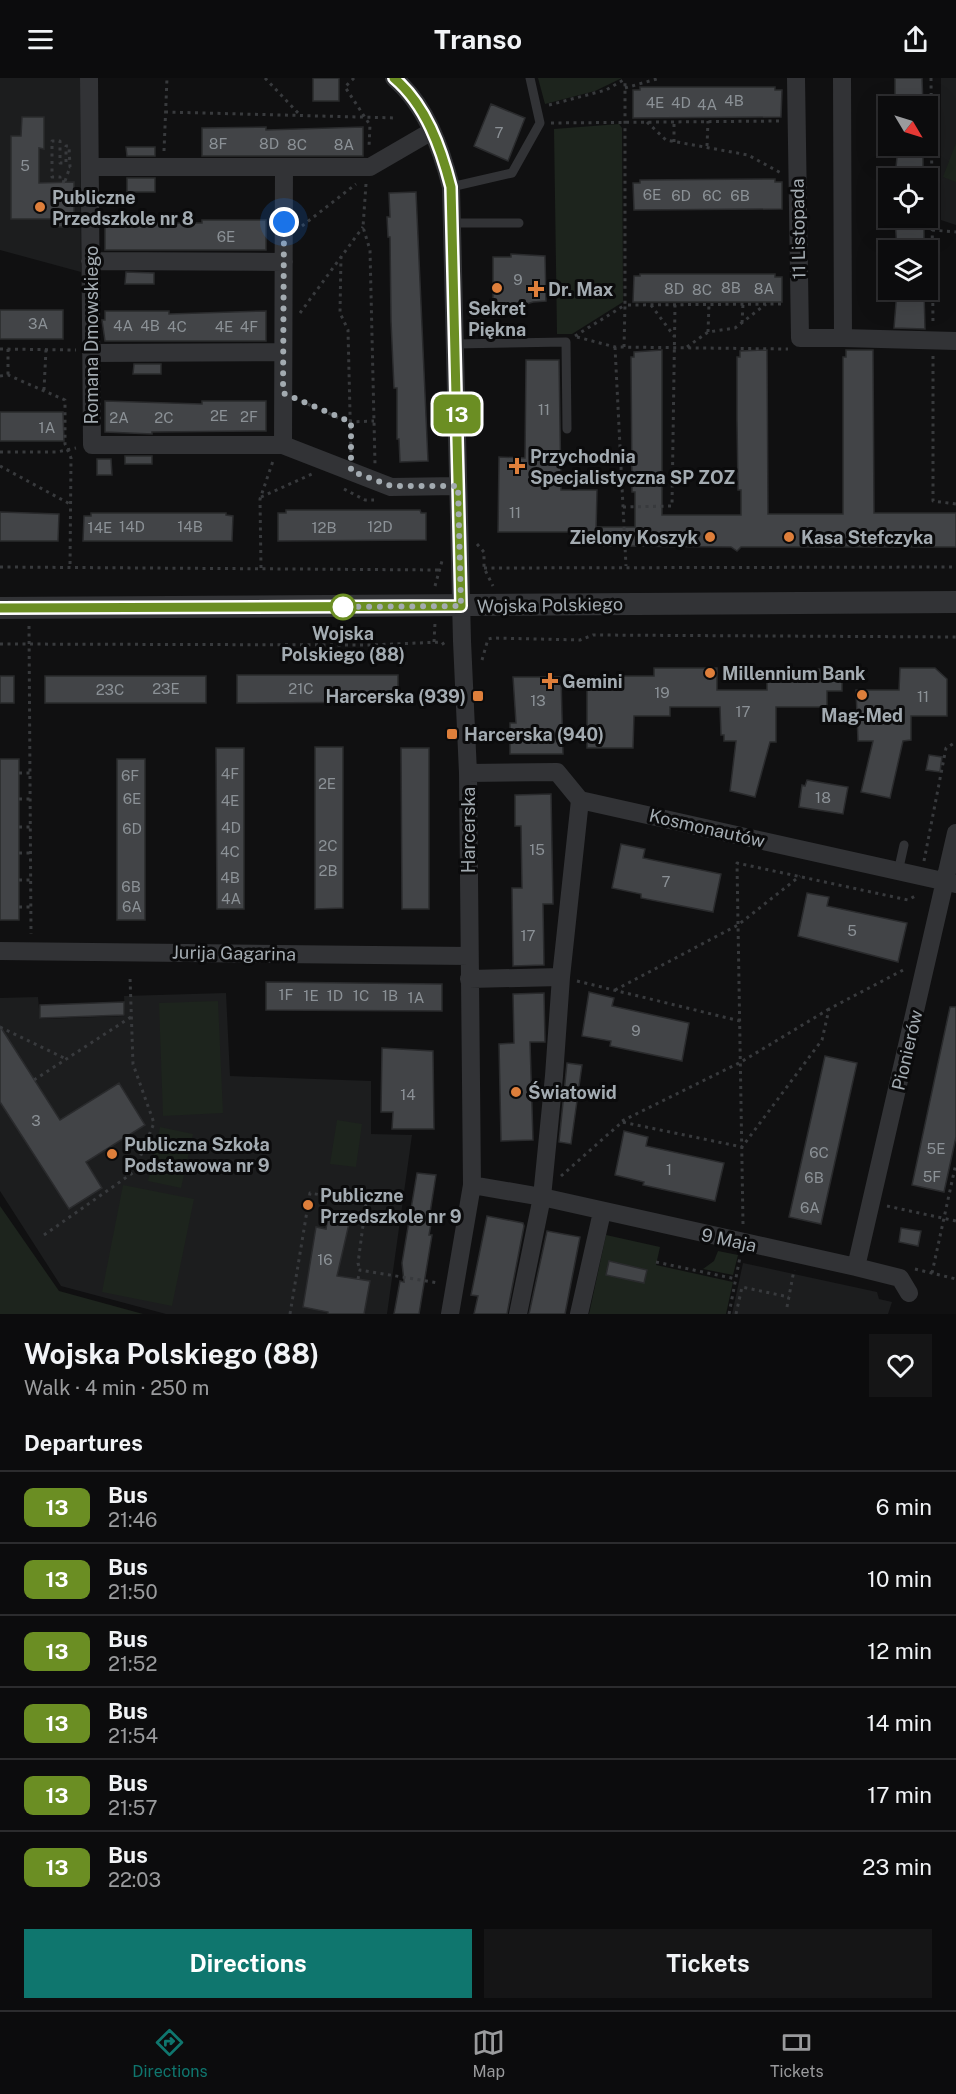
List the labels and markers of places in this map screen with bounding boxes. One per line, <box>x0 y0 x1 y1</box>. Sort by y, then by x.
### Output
place label: Publiczne Przedszkole nr 8 <box>52 187 194 229</box>
marker: Publiczne Przedszkole nr 8 <box>33 200 47 214</box>
place label: Dr. Max <box>548 279 614 300</box>
marker: Sekret Piękna <box>490 281 504 295</box>
marker: Dr. Max <box>529 282 543 296</box>
place label: Sekret Piękna <box>468 298 526 340</box>
place label: Przychodnia Specjalistyczna SP ZOZ <box>530 446 735 488</box>
marker: Przychodnia Specjalistyczna SP ZOZ <box>508 457 526 475</box>
place label: Zielony Koszyk <box>569 527 699 548</box>
place label: Kasa Stefczyka <box>801 527 933 548</box>
marker: Zielony Koszyk <box>703 530 717 544</box>
marker: Kasa Stefczyka <box>782 530 796 544</box>
marker: Wojska Polskiego (88) <box>330 594 356 620</box>
place label: Wojska Polskiego (88) <box>281 623 405 665</box>
place label: Millennium Bank <box>722 663 866 684</box>
marker: Millennium Bank <box>703 666 717 680</box>
place label: Gemini <box>562 671 623 692</box>
marker: Gemini <box>543 674 557 688</box>
place label: Harcerska (939) <box>325 686 466 707</box>
marker: Mag-Med <box>855 688 869 702</box>
marker: Harcerska (939) <box>471 689 485 703</box>
place label: Mag-Med <box>821 705 903 726</box>
place label: Harcerska (940) <box>464 724 604 745</box>
marker: Harcerska (940) <box>445 727 459 741</box>
place label: Światowid <box>528 1081 617 1103</box>
marker: Światowid <box>509 1085 523 1099</box>
place label: Publiczna Szkoła Podstawowa nr 9 <box>124 1134 270 1176</box>
marker: Publiczna Szkoła Podstawowa nr 9 <box>105 1147 119 1161</box>
place label: Publiczne Przedszkole nr 9 <box>320 1185 462 1227</box>
marker: Publiczne Przedszkole nr 9 <box>301 1198 315 1212</box>

